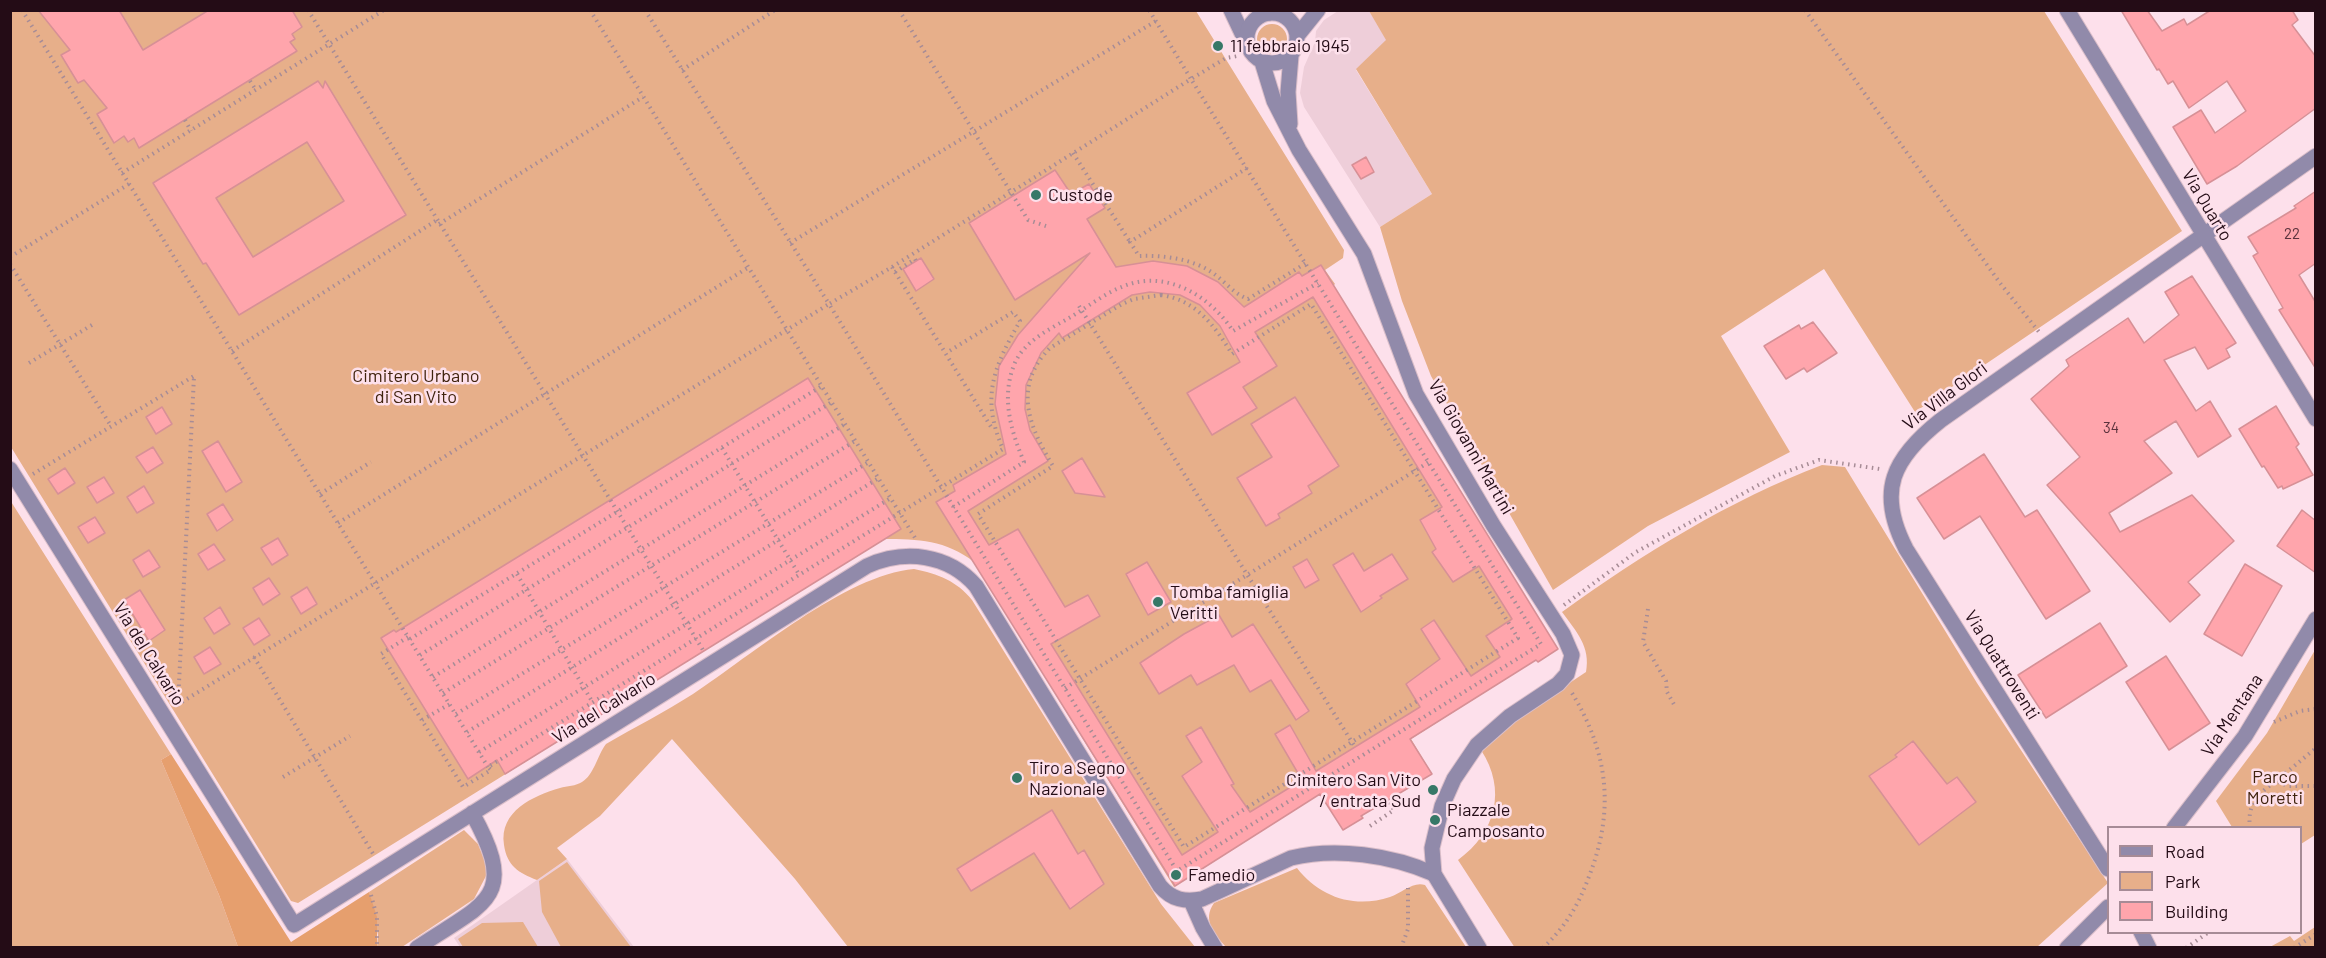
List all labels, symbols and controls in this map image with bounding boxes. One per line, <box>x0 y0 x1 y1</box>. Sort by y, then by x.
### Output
place label: 11 febbraio 1945 <box>1230 35 1350 57</box>
marker: 11 febbraio 1945 <box>1211 39 1225 53</box>
street label: Via Quarto <box>2177 165 2237 245</box>
place label: Custode <box>1048 184 1113 206</box>
marker: Custode <box>1029 188 1043 202</box>
house number: 22 <box>2284 225 2300 243</box>
street label: Via Villa Glori <box>1898 357 1992 435</box>
park label: Cimitero Urbano di San Vito <box>352 365 480 407</box>
street label: Via Giovanni Martini <box>1424 376 1518 518</box>
house number: 34 <box>2103 419 2119 437</box>
place label: Tomba famiglia Veritti <box>1170 581 1289 624</box>
marker: Tomba famiglia Veritti <box>1151 595 1165 609</box>
street label: Via del Calvario <box>109 598 189 710</box>
street label: Via Quattroventi <box>1960 606 2044 724</box>
street label: Via del Calvario <box>548 668 660 748</box>
street label: Via Mentana <box>2197 670 2267 760</box>
place label: Tiro a Segno Nazionale <box>1029 757 1125 800</box>
park label: Parco Moretti <box>2247 766 2303 808</box>
place label: Cimitero San Vito / entrata Sud <box>1286 769 1421 812</box>
marker: Tiro a Segno Nazionale <box>1010 771 1024 785</box>
marker: Cimitero San Vito / entrata Sud <box>1426 783 1440 797</box>
place label: Piazzale Camposanto <box>1447 799 1545 842</box>
marker: Piazzale Camposanto <box>1428 813 1442 827</box>
legend <box>2107 826 2302 934</box>
text: Road <box>2165 840 2205 862</box>
place label: Famedio <box>1188 864 1255 886</box>
marker: Famedio <box>1169 868 1183 882</box>
text: Park <box>2165 870 2200 892</box>
text: Building <box>2165 900 2228 922</box>

